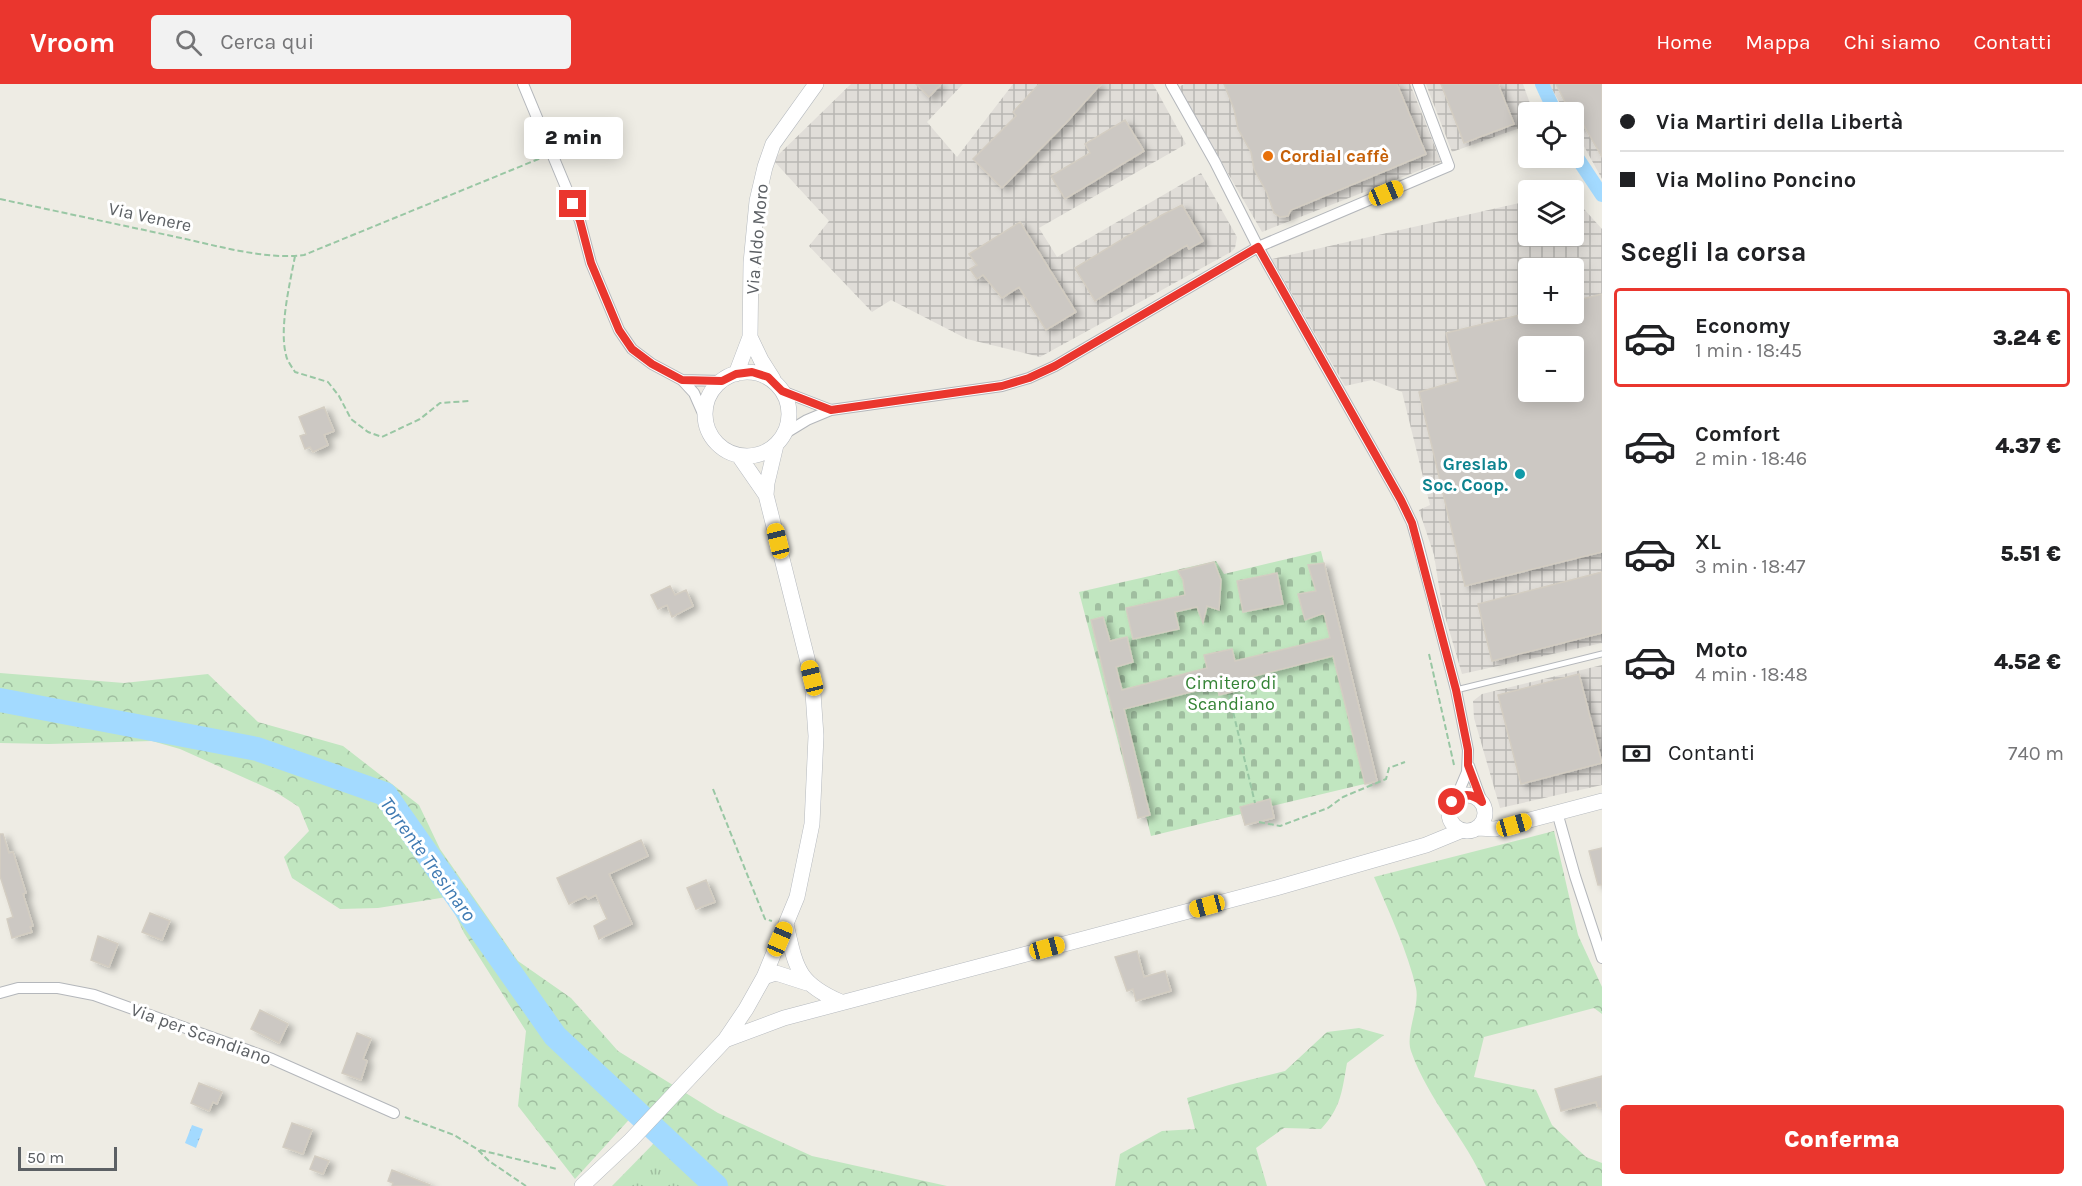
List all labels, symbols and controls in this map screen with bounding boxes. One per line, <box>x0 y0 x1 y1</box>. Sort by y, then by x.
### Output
search box <box>151 15 571 69</box>
text: Vroom <box>30 26 115 59</box>
icon: search <box>172 26 205 59</box>
text: Cerca qui <box>220 29 314 55</box>
text: Home <box>1656 30 1712 54</box>
text: Mappa <box>1745 30 1811 54</box>
text: Chi siamo <box>1844 30 1940 54</box>
text: Contatti <box>1973 30 2052 54</box>
map controls <box>1518 102 1584 402</box>
button: locate <box>1518 102 1584 168</box>
text: Via Martiri della Libertà <box>1656 109 1903 135</box>
callout: 2 min <box>524 117 622 159</box>
text: 2 min <box>545 126 602 149</box>
place label: Cordial caffè <box>1280 145 1389 167</box>
marker: Cordial caffè <box>1261 149 1275 163</box>
text: Via Molino Poncino <box>1656 167 1856 193</box>
car <box>1366 178 1406 208</box>
button: layers <box>1518 180 1584 246</box>
street label: Via Aldo Moro <box>741 183 773 295</box>
route end <box>559 190 586 217</box>
street label: Via Venere <box>106 197 194 237</box>
text: Scegli la corsa <box>1620 236 1807 268</box>
button: + <box>1518 258 1584 324</box>
icon: car <box>1623 311 1677 365</box>
text: Economy <box>1695 313 1790 339</box>
text: 3.24 € <box>1993 325 2061 351</box>
button: − <box>1518 336 1584 402</box>
text: 1 min · 18:45 <box>1695 339 1802 362</box>
icon: car <box>1623 419 1677 473</box>
text: Comfort <box>1695 421 1780 447</box>
text: 4.37 € <box>1995 433 2061 459</box>
text: 2 min · 18:46 <box>1695 447 1807 470</box>
place label: Greslab Soc. Coop. <box>1422 453 1508 496</box>
marker: Greslab Soc. Coop. <box>1513 467 1527 481</box>
car <box>765 521 791 561</box>
icon: car <box>1623 527 1677 581</box>
text: XL <box>1695 529 1721 555</box>
text: 5.51 € <box>2000 541 2061 567</box>
text: 3 min · 18:47 <box>1695 555 1805 578</box>
icon: car <box>1623 635 1677 689</box>
text: Moto <box>1695 637 1748 663</box>
text: 4.52 € <box>1994 649 2061 675</box>
car <box>799 658 825 698</box>
text: 4 min · 18:48 <box>1695 663 1808 686</box>
park label: Cimitero di Scandiano <box>1185 672 1277 715</box>
icon: cash <box>1620 737 1653 770</box>
text: Contanti <box>1668 740 1755 766</box>
text: 740 m <box>2008 742 2064 765</box>
route start <box>1438 788 1465 815</box>
water label: Torrente Tresinaro <box>375 792 481 926</box>
car <box>1494 811 1534 839</box>
car <box>1187 893 1227 919</box>
car <box>765 919 795 959</box>
car <box>1027 935 1067 961</box>
street label: Via per Scandiano <box>128 998 274 1070</box>
button: Conferma <box>1620 1105 2064 1174</box>
scale bar <box>18 1144 117 1172</box>
text: 50 m <box>27 1148 64 1167</box>

